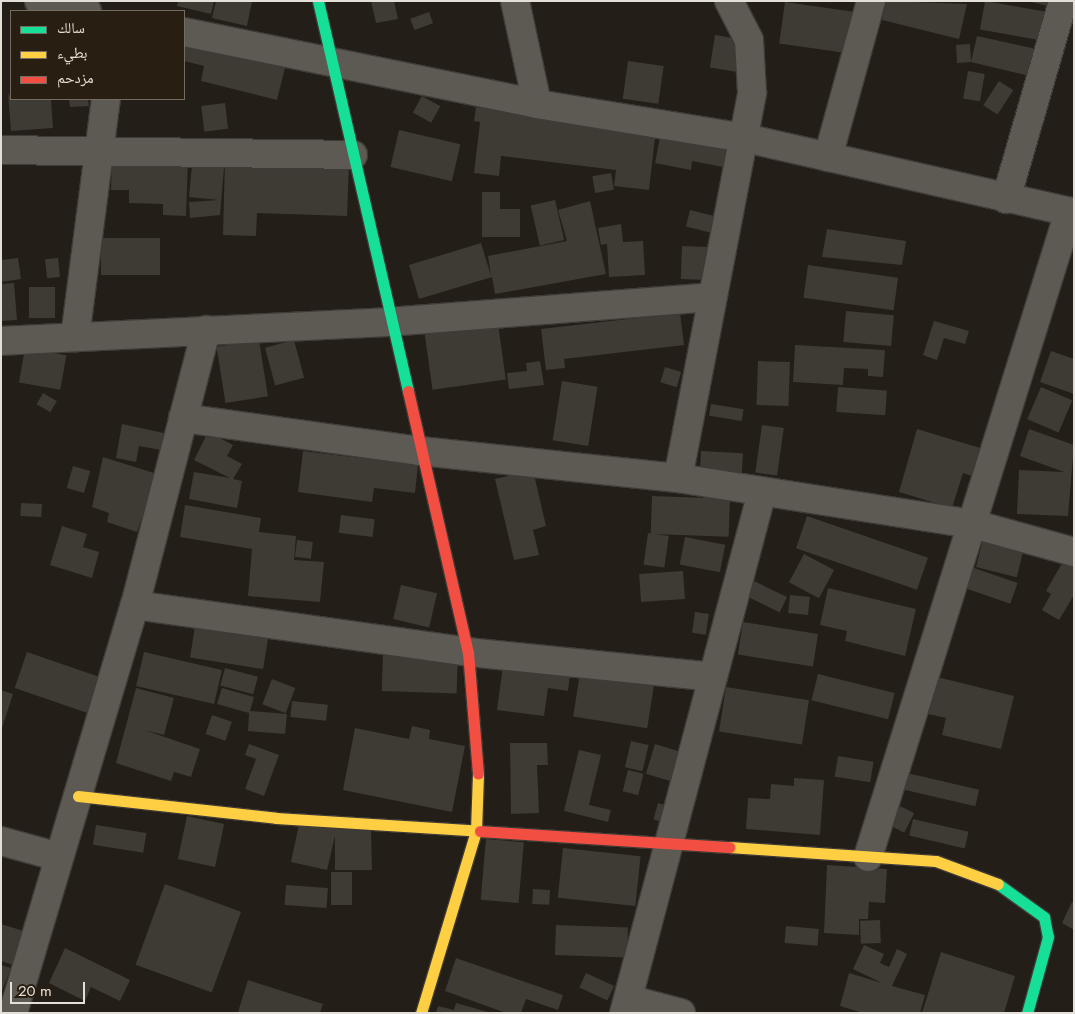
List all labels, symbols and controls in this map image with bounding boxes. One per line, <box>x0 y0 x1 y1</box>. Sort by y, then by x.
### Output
legend <box>10 10 185 100</box>
text: سالك <box>57 17 85 39</box>
text: بطيء <box>57 42 87 64</box>
text: مزدحم <box>57 67 94 89</box>
scale bar <box>12 972 88 1004</box>
text: 20 m <box>18 980 52 1002</box>

